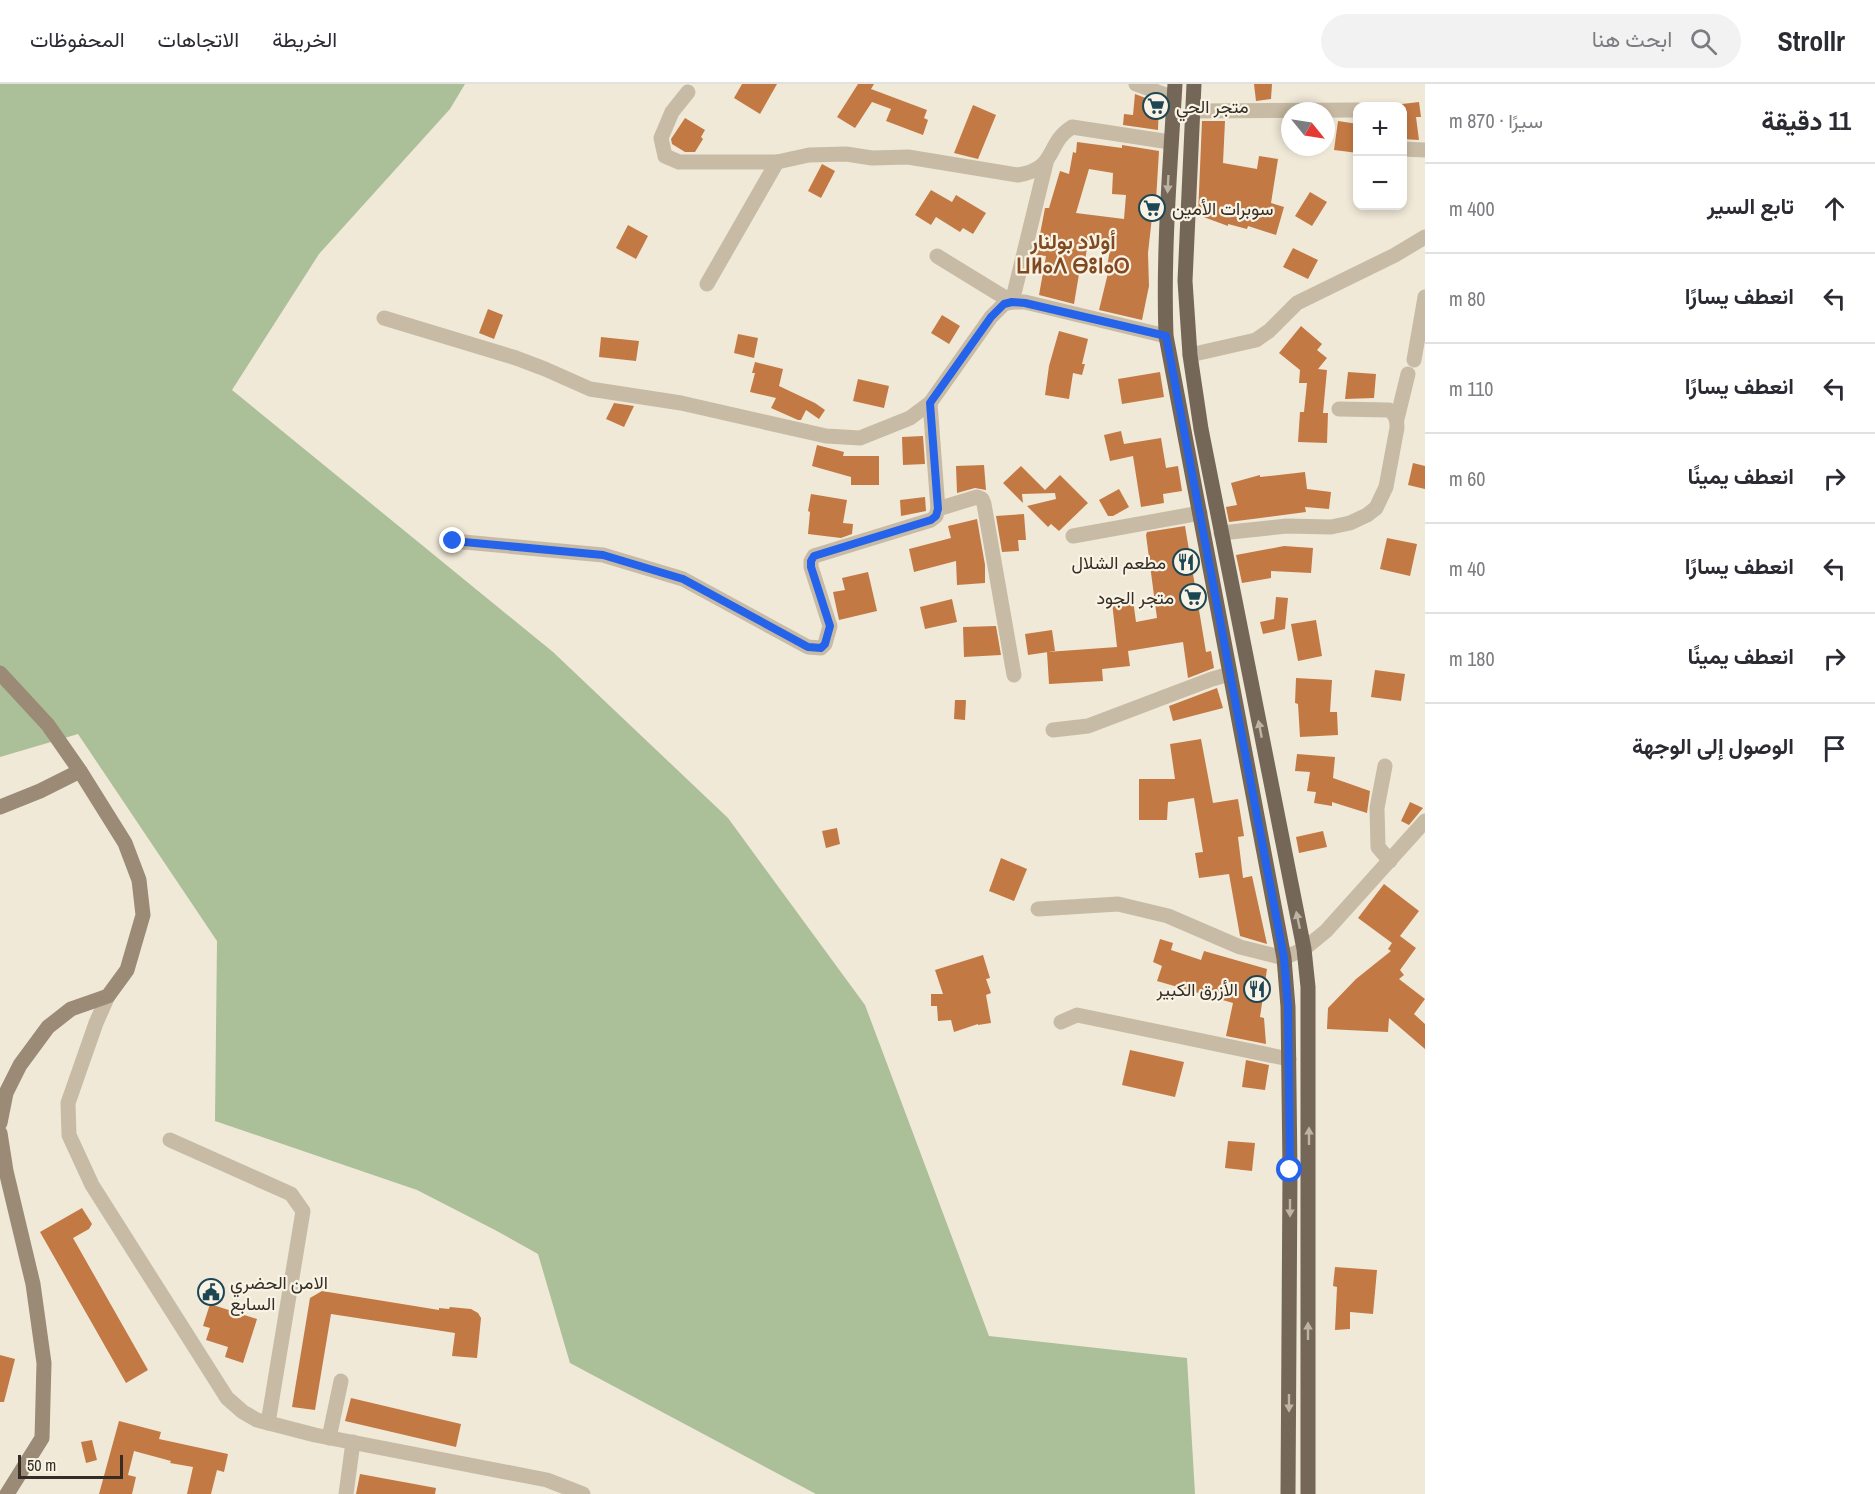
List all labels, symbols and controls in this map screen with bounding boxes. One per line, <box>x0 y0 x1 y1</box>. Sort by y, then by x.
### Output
search box <box>1321 14 1741 68</box>
text: Strollr <box>1777 22 1845 60</box>
text: ابحث هنا <box>1592 24 1672 54</box>
text: المحفوظات <box>30 25 125 54</box>
text: الاتجاهات <box>158 25 239 54</box>
text: الخريطة <box>272 25 337 54</box>
icon: search <box>1687 25 1720 58</box>
supermarket icon: متجر الحي <box>1141 91 1171 121</box>
place label: متجر الحي <box>1176 94 1249 122</box>
north arrow <box>1281 102 1335 156</box>
map controls <box>1353 102 1407 210</box>
button: + <box>1353 102 1407 156</box>
text: 11 دقيقة <box>1761 103 1851 138</box>
text: سيرًا · 870 m <box>1449 107 1543 134</box>
button: − <box>1353 156 1407 210</box>
one-way arrow <box>1164 175 1173 194</box>
text: تابع السير <box>1707 191 1794 221</box>
icon: ahead <box>1818 192 1851 225</box>
supermarket icon: سوبرات الأمين <box>1137 193 1167 223</box>
text: 400 m <box>1449 195 1495 222</box>
place label: سوبرات الأمين <box>1172 196 1273 221</box>
district label: أولاد بولنار ⵡⵍⴰⴷ ⴱⵓⵏⴰⵔ <box>1016 227 1130 280</box>
text: انعطف يسارًا <box>1685 281 1794 311</box>
icon: left <box>1818 282 1851 315</box>
text: 80 m <box>1449 285 1485 312</box>
text: انعطف يسارًا <box>1685 371 1794 401</box>
icon: left <box>1818 372 1851 405</box>
text: 110 m <box>1449 375 1493 402</box>
text: انعطف يمينًا <box>1688 461 1794 491</box>
icon: right <box>1818 462 1851 495</box>
text: 60 m <box>1449 465 1485 492</box>
route end <box>439 527 465 553</box>
restaurant icon: مطعم الشلال <box>1171 547 1201 577</box>
place label: مطعم الشلال <box>1072 550 1166 575</box>
text: انعطف يسارًا <box>1685 551 1794 581</box>
icon: left <box>1818 552 1851 585</box>
text: 40 m <box>1449 555 1485 582</box>
supermarket icon: متجر الجود <box>1178 582 1208 612</box>
place label: متجر الجود <box>1096 585 1174 610</box>
text: انعطف يمينًا <box>1688 641 1794 671</box>
icon: right <box>1818 642 1851 675</box>
text: 180 m <box>1449 645 1495 672</box>
one-way arrow <box>1255 719 1264 738</box>
text: الوصول إلى الوجهة <box>1632 731 1794 761</box>
icon: arrive <box>1818 732 1851 765</box>
one-way arrow <box>1292 911 1302 930</box>
restaurant icon: الأزرق الكبير <box>1242 974 1272 1004</box>
place label: الأزرق الكبير <box>1156 977 1238 1002</box>
one-way arrow <box>1304 1126 1314 1145</box>
route start <box>1276 1156 1302 1182</box>
one-way arrow <box>1285 1198 1295 1217</box>
place label: الامن الحضري السابع <box>230 1270 328 1316</box>
public building icon: الامن الحضري السابع <box>196 1277 226 1307</box>
one-way arrow <box>1303 1321 1313 1340</box>
one-way arrow <box>1284 1393 1294 1412</box>
scale bar <box>18 1452 123 1480</box>
text: 50 m <box>27 1454 56 1476</box>

